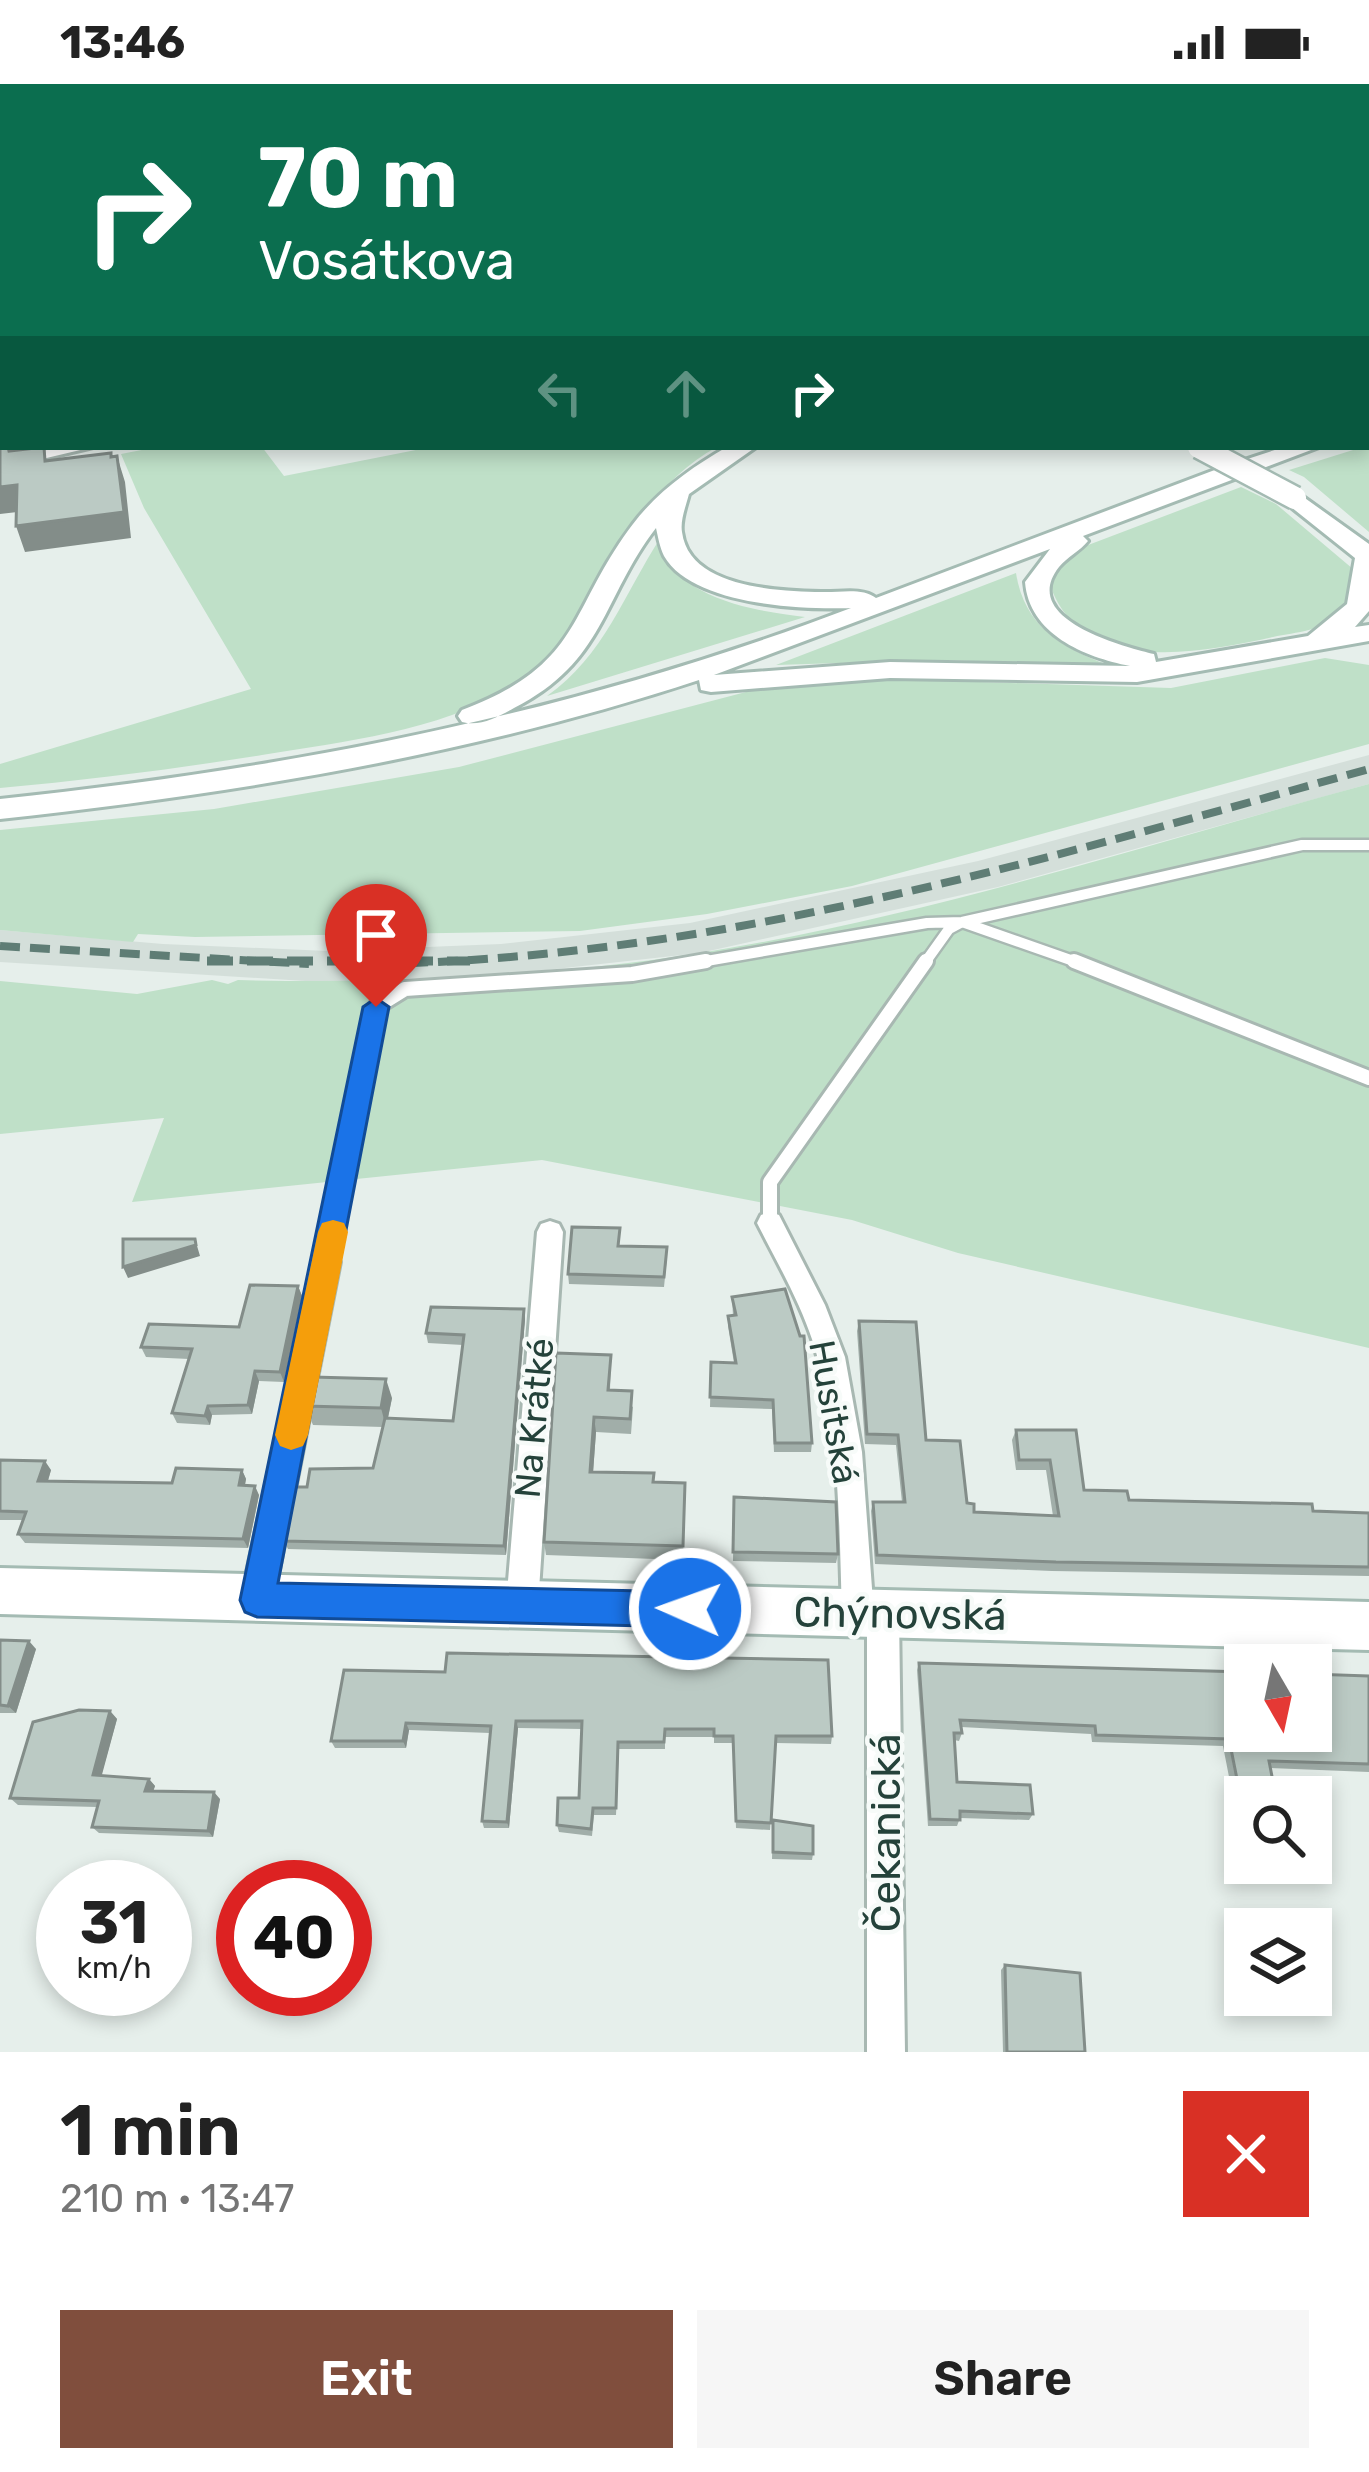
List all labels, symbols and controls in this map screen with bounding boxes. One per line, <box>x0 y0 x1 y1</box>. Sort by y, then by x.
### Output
text: 13:46 <box>60 16 185 69</box>
text: 70 m <box>258 128 458 228</box>
icon: right <box>60 132 216 288</box>
text: Vosátkova <box>258 229 515 293</box>
icon: left <box>527 360 593 426</box>
icon: ahead <box>653 360 719 426</box>
icon: right <box>779 360 845 426</box>
pin <box>325 884 427 1007</box>
icon: arrive <box>343 902 409 968</box>
street label: Na Krátké <box>506 1336 562 1500</box>
street label: Husitská <box>800 1337 868 1487</box>
position arrow <box>627 1546 753 1672</box>
street label: Chýnovská <box>793 1587 1007 1641</box>
north arrow <box>1224 1644 1332 1752</box>
map controls <box>1224 1644 1332 2016</box>
street label: Čekanická <box>861 1733 911 1933</box>
button: search <box>1224 1776 1332 1884</box>
speed limit sign: 40 <box>216 1860 372 2016</box>
text: 31 <box>80 1887 148 1958</box>
button: layers <box>1224 1908 1332 2016</box>
text: km/h <box>77 1950 151 1986</box>
text: 1 min <box>60 2088 241 2173</box>
button: close <box>1183 2091 1309 2217</box>
text: 210 m · 13:47 <box>60 2176 294 2222</box>
button: Exit <box>60 2310 673 2448</box>
button: Share <box>697 2310 1309 2448</box>

